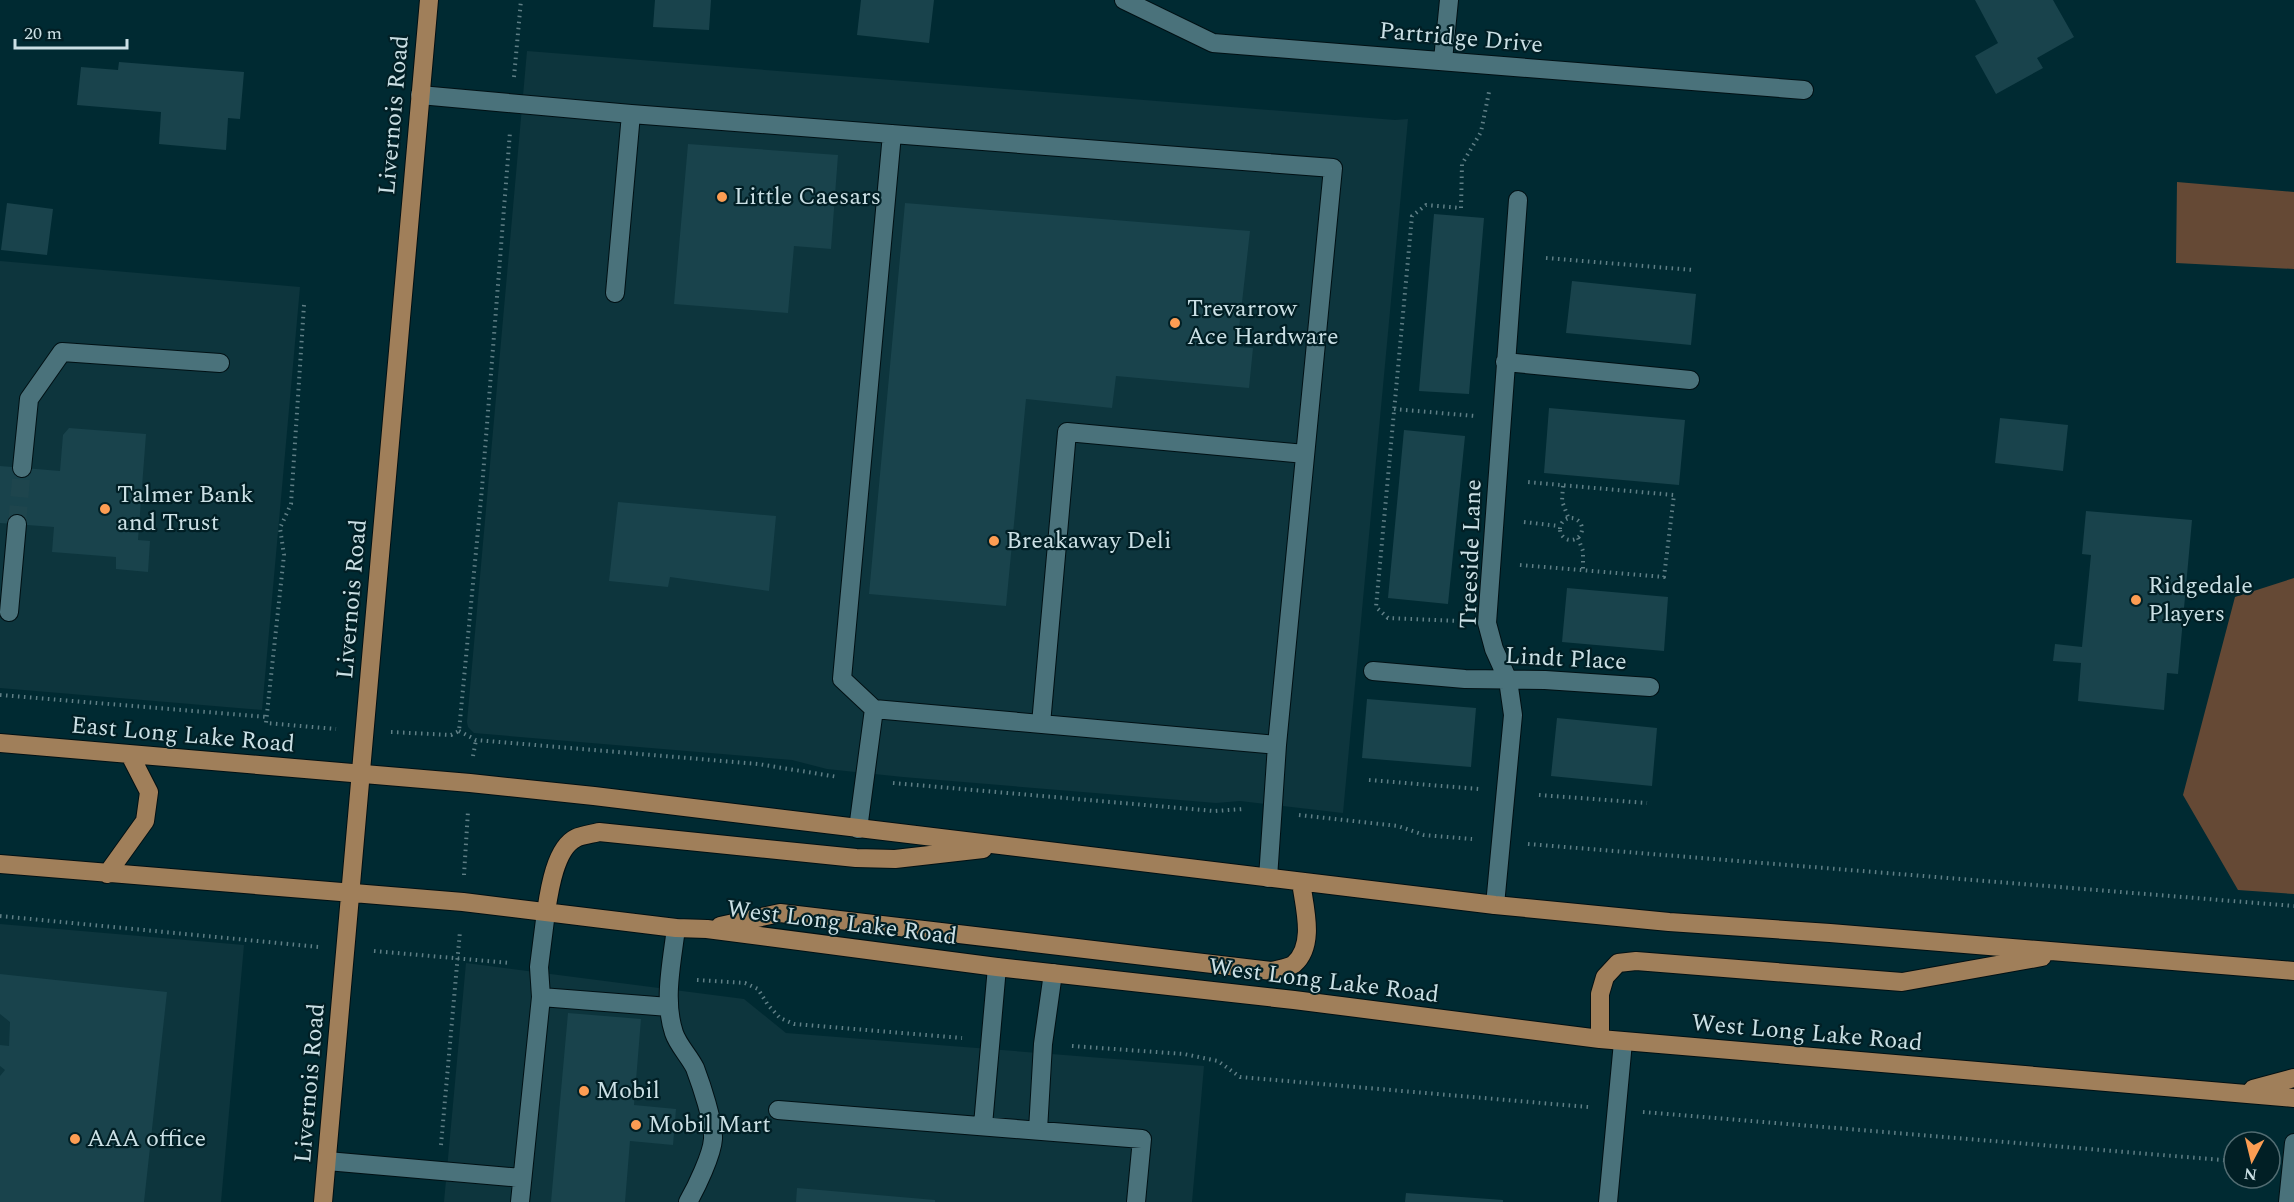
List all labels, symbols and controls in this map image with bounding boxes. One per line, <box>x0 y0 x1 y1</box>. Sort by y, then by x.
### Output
scale bar <box>15 12 128 50</box>
street label: Partridge Drive <box>1377 13 1545 63</box>
text: 20 m <box>24 20 62 47</box>
street label: Livernois Road <box>369 34 419 196</box>
place label: Little Caesars <box>734 179 881 215</box>
marker: Little Caesars <box>715 190 729 204</box>
place label: Trevarrow Ace Hardware <box>1187 291 1339 355</box>
marker: Trevarrow Ace Hardware <box>1168 316 1182 330</box>
place label: Talmer Bank and Trust <box>117 477 254 541</box>
street label: Treeside Lane <box>1450 479 1492 629</box>
marker: Talmer Bank and Trust <box>98 502 112 516</box>
street label: Livernois Road <box>327 518 377 680</box>
place label: Breakaway Deli <box>1006 523 1171 559</box>
marker: Breakaway Deli <box>987 534 1001 548</box>
place label: Ridgedale Players <box>2148 568 2253 632</box>
marker: Ridgedale Players <box>2129 593 2143 607</box>
street label: Lindt Place <box>1504 638 1628 680</box>
street label: East Long Lake Road <box>70 707 296 763</box>
street label: West Long Lake Road <box>725 891 959 955</box>
street label: West Long Lake Road <box>1207 949 1441 1013</box>
street label: Livernois Road <box>285 1002 335 1164</box>
street label: West Long Lake Road <box>1690 1005 1924 1061</box>
place label: Mobil <box>596 1073 660 1109</box>
marker: Mobil <box>577 1084 591 1098</box>
place label: Mobil Mart <box>648 1107 771 1143</box>
marker: Mobil Mart <box>629 1118 643 1132</box>
place label: AAA office <box>87 1121 206 1157</box>
north arrow <box>2222 1130 2282 1190</box>
marker: AAA office <box>68 1132 82 1146</box>
text: N <box>2242 1161 2258 1187</box>

